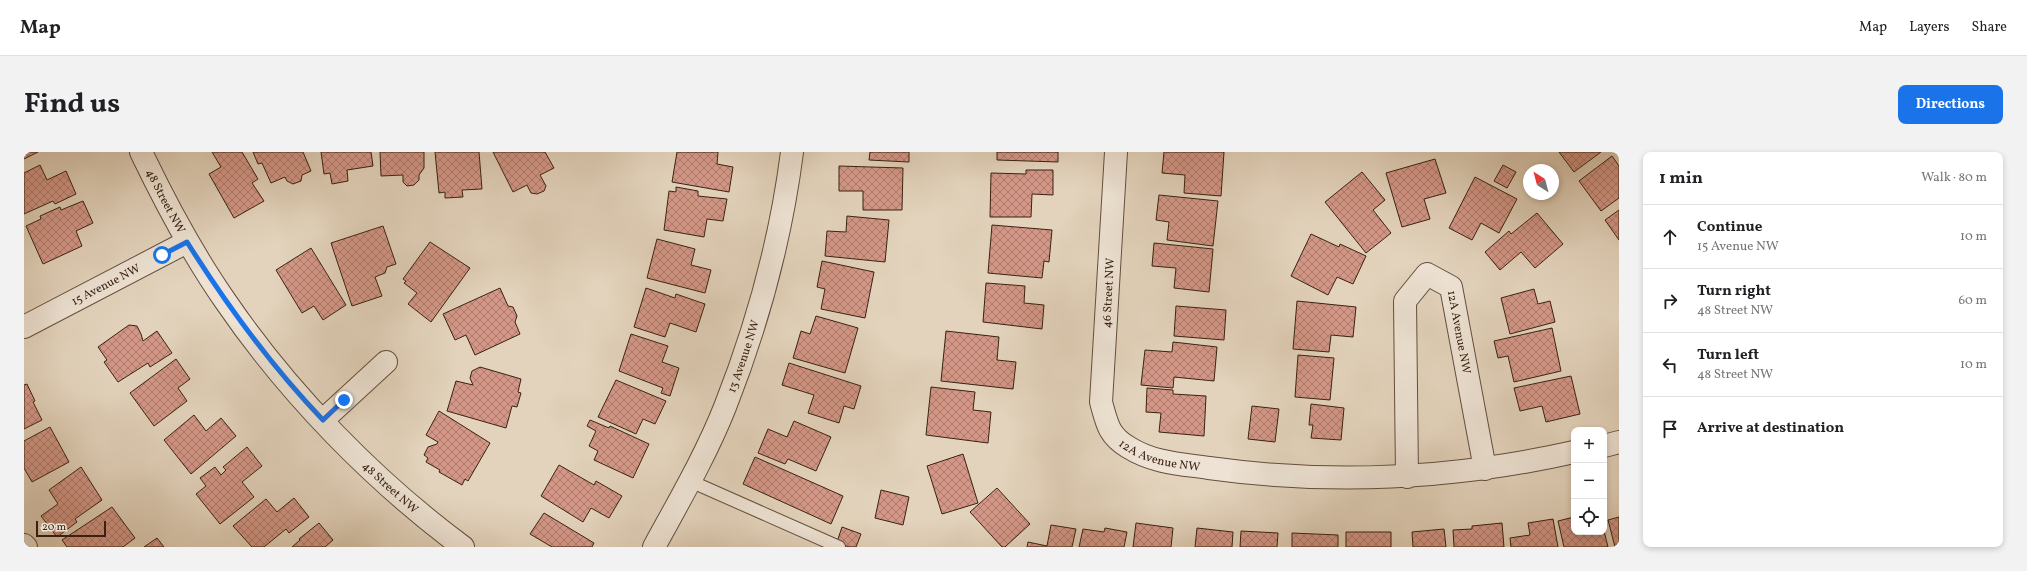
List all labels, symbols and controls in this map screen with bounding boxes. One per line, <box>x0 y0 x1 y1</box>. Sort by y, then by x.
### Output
text: Map <box>20 15 61 41</box>
text: Map <box>1859 18 1887 37</box>
text: Layers <box>1909 18 1949 37</box>
text: Share <box>1971 18 2007 37</box>
text: Find us <box>24 85 120 124</box>
button: Directions <box>1898 85 2003 124</box>
north arrow <box>1523 164 1559 200</box>
street label: 48 Street NW <box>142 167 188 236</box>
text: 1 min <box>1659 167 1703 190</box>
text: Walk · 80 m <box>1921 169 1987 187</box>
text: Continue <box>1697 217 1762 238</box>
icon: ahead <box>1659 226 1681 248</box>
text: 10 m <box>1960 228 1987 246</box>
text: 15 Avenue NW <box>1697 238 1779 256</box>
route start <box>153 246 171 264</box>
street label: 46 Street NW <box>1099 258 1119 329</box>
street label: 15 Avenue NW <box>69 261 143 310</box>
text: Turn right <box>1697 281 1771 302</box>
street label: 12A Avenue NW <box>1443 289 1474 375</box>
icon: right <box>1659 290 1681 312</box>
text: 60 m <box>1959 292 1987 310</box>
text: 48 Street NW <box>1697 302 1773 320</box>
street label: 13 Avenue NW <box>724 318 764 395</box>
text: Turn left <box>1697 345 1759 366</box>
icon: left <box>1659 354 1681 376</box>
text: 10 m <box>1960 356 1987 374</box>
text: 48 Street NW <box>1697 366 1773 384</box>
route end <box>335 391 353 409</box>
icon: arrive <box>1659 418 1681 440</box>
text: Arrive at destination <box>1697 418 1844 439</box>
map controls <box>1571 427 1607 535</box>
button: + <box>1571 427 1607 463</box>
street label: 12A Avenue NW <box>1115 436 1201 476</box>
street label: 48 Street NW <box>358 459 421 518</box>
button: − <box>1571 463 1607 499</box>
button: locate <box>1571 499 1607 535</box>
scale bar <box>36 519 106 538</box>
text: 20 m <box>42 520 66 535</box>

